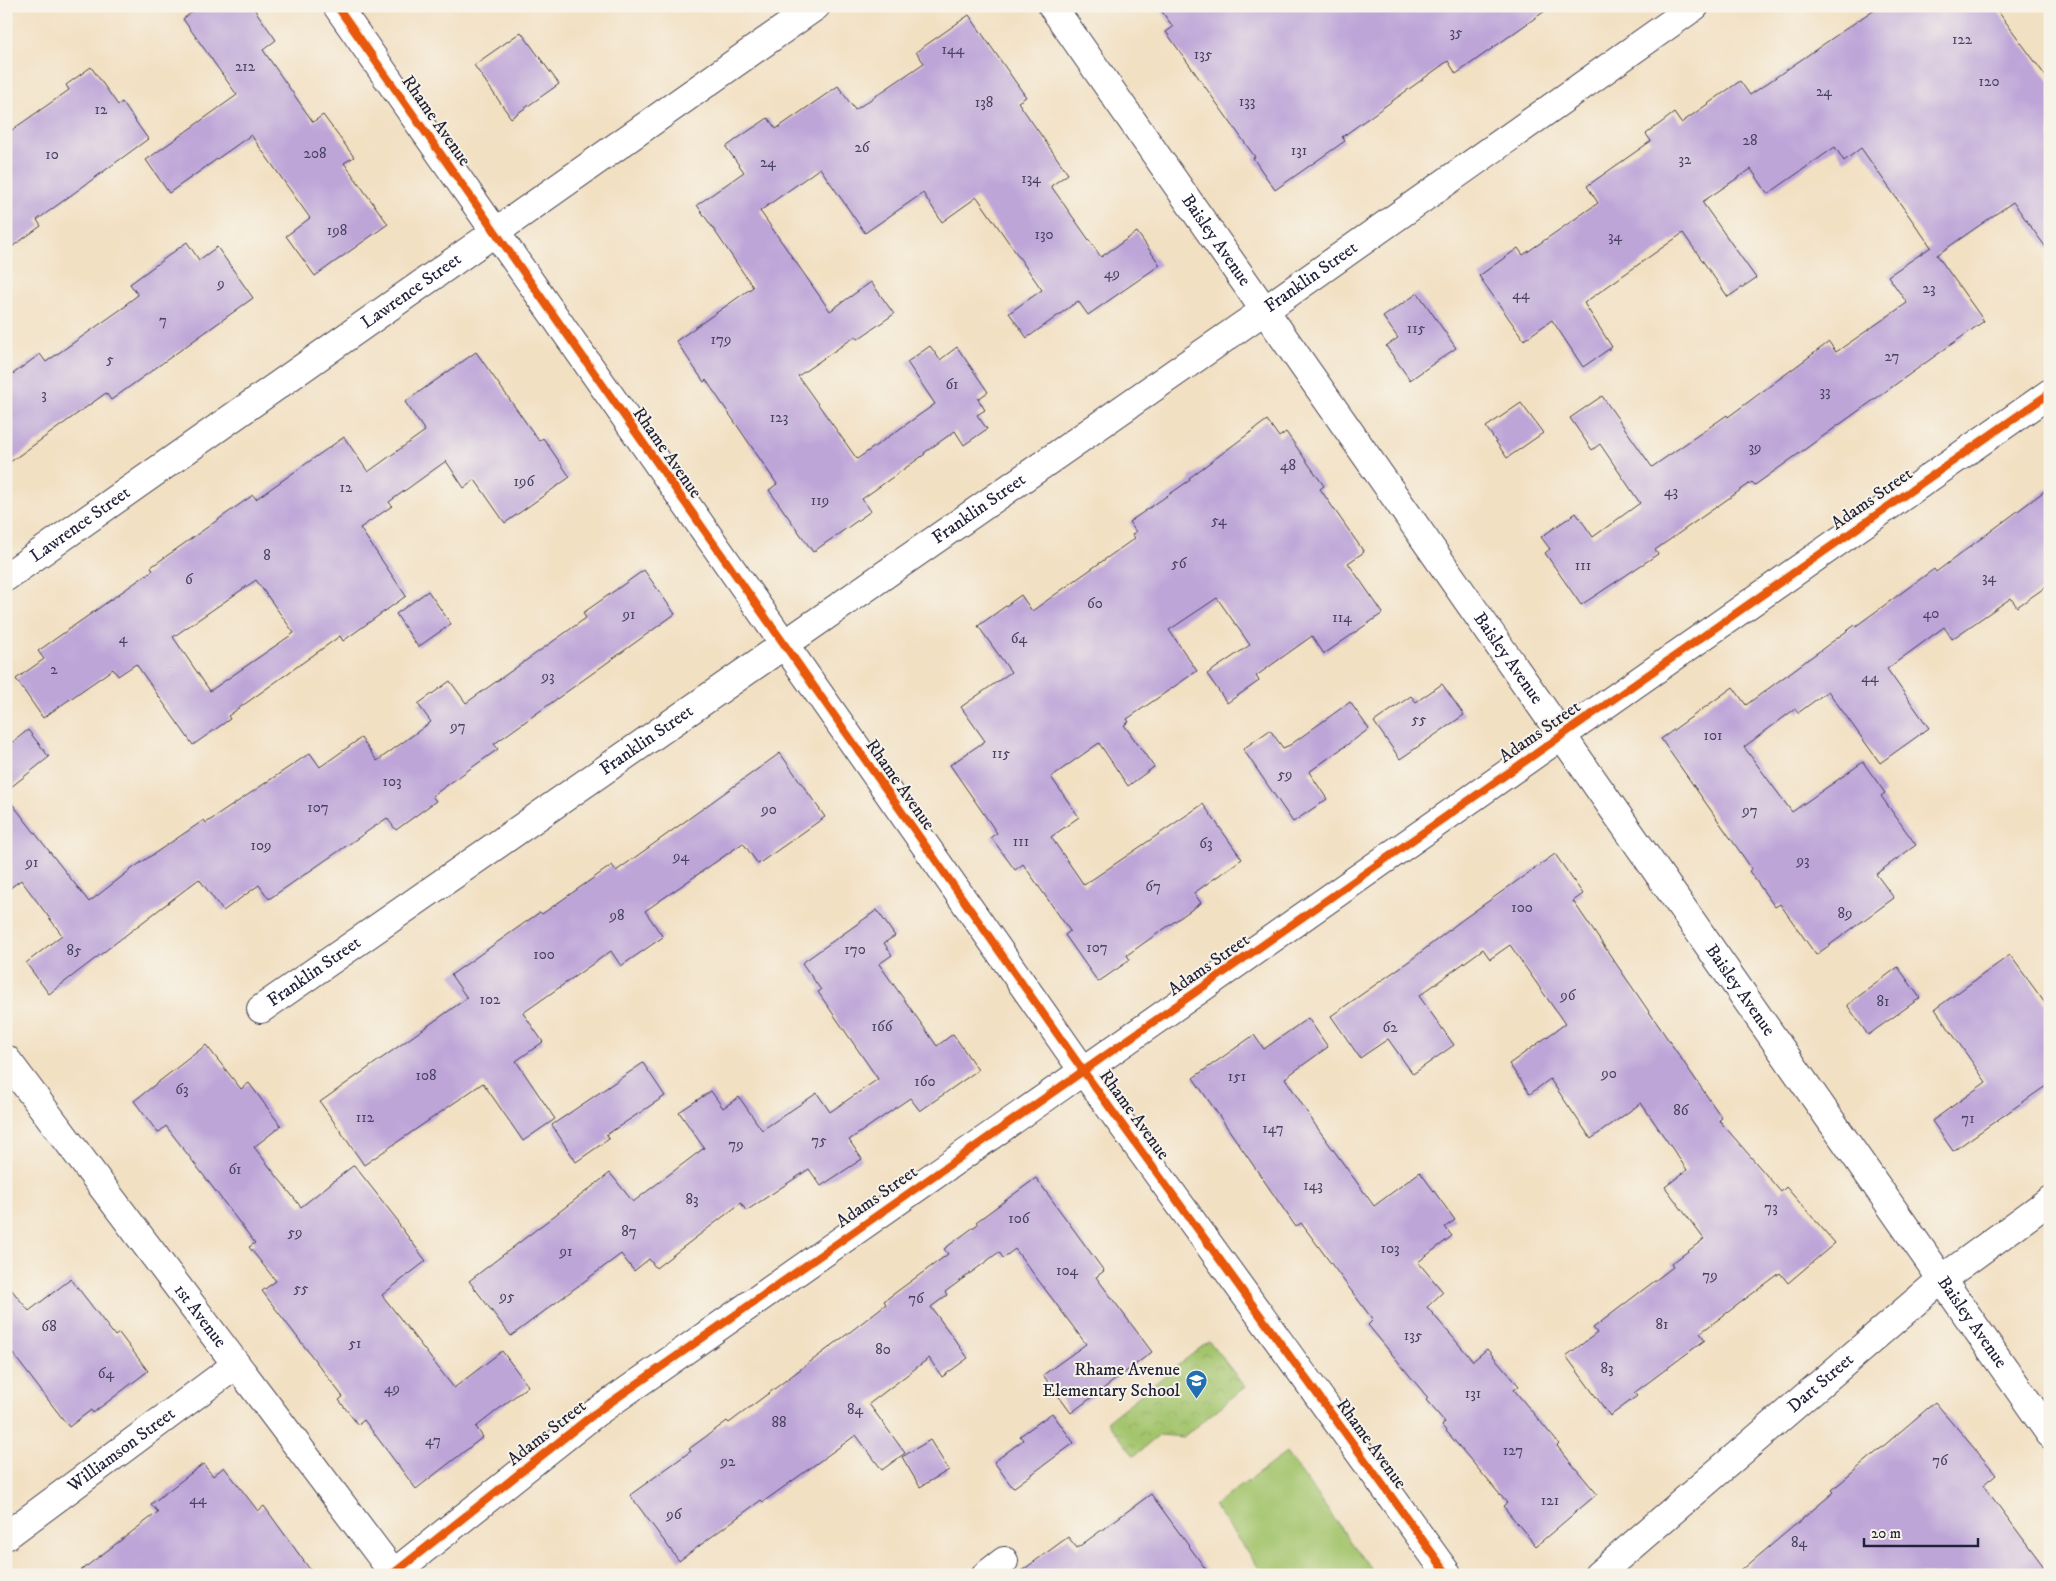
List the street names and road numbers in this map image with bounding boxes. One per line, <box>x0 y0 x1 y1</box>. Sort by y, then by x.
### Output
street label: Rhame Avenue <box>397 71 475 171</box>
street label: Baisley Avenue <box>1176 190 1255 291</box>
street label: Franklin Street <box>1260 237 1362 318</box>
street label: Lawrence Street <box>357 248 466 334</box>
street label: Rhame Avenue <box>628 403 706 503</box>
street label: Adams Street <box>1827 463 1917 535</box>
street label: Franklin Street <box>928 469 1030 549</box>
street label: Lawrence Street <box>26 482 135 567</box>
street label: Baisley Avenue <box>1468 608 1548 709</box>
street label: Adams Street <box>1495 696 1585 768</box>
street label: Franklin Street <box>596 700 698 781</box>
street label: Rhame Avenue <box>861 735 939 835</box>
street label: Adams Street <box>1164 929 1254 1001</box>
street label: Franklin Street <box>263 932 365 1012</box>
street label: Baisley Avenue <box>1700 940 1780 1041</box>
street label: Rhame Avenue <box>1094 1066 1174 1164</box>
street label: Adams Street <box>832 1161 922 1233</box>
street label: Baisley Avenue <box>1932 1272 2012 1372</box>
street label: 1st Avenue <box>169 1280 231 1352</box>
street label: Dart Street <box>1783 1349 1859 1418</box>
street label: Adams Street <box>503 1395 591 1471</box>
street label: Rhame Avenue <box>1331 1395 1411 1493</box>
street label: Williamson Street <box>63 1403 180 1498</box>

